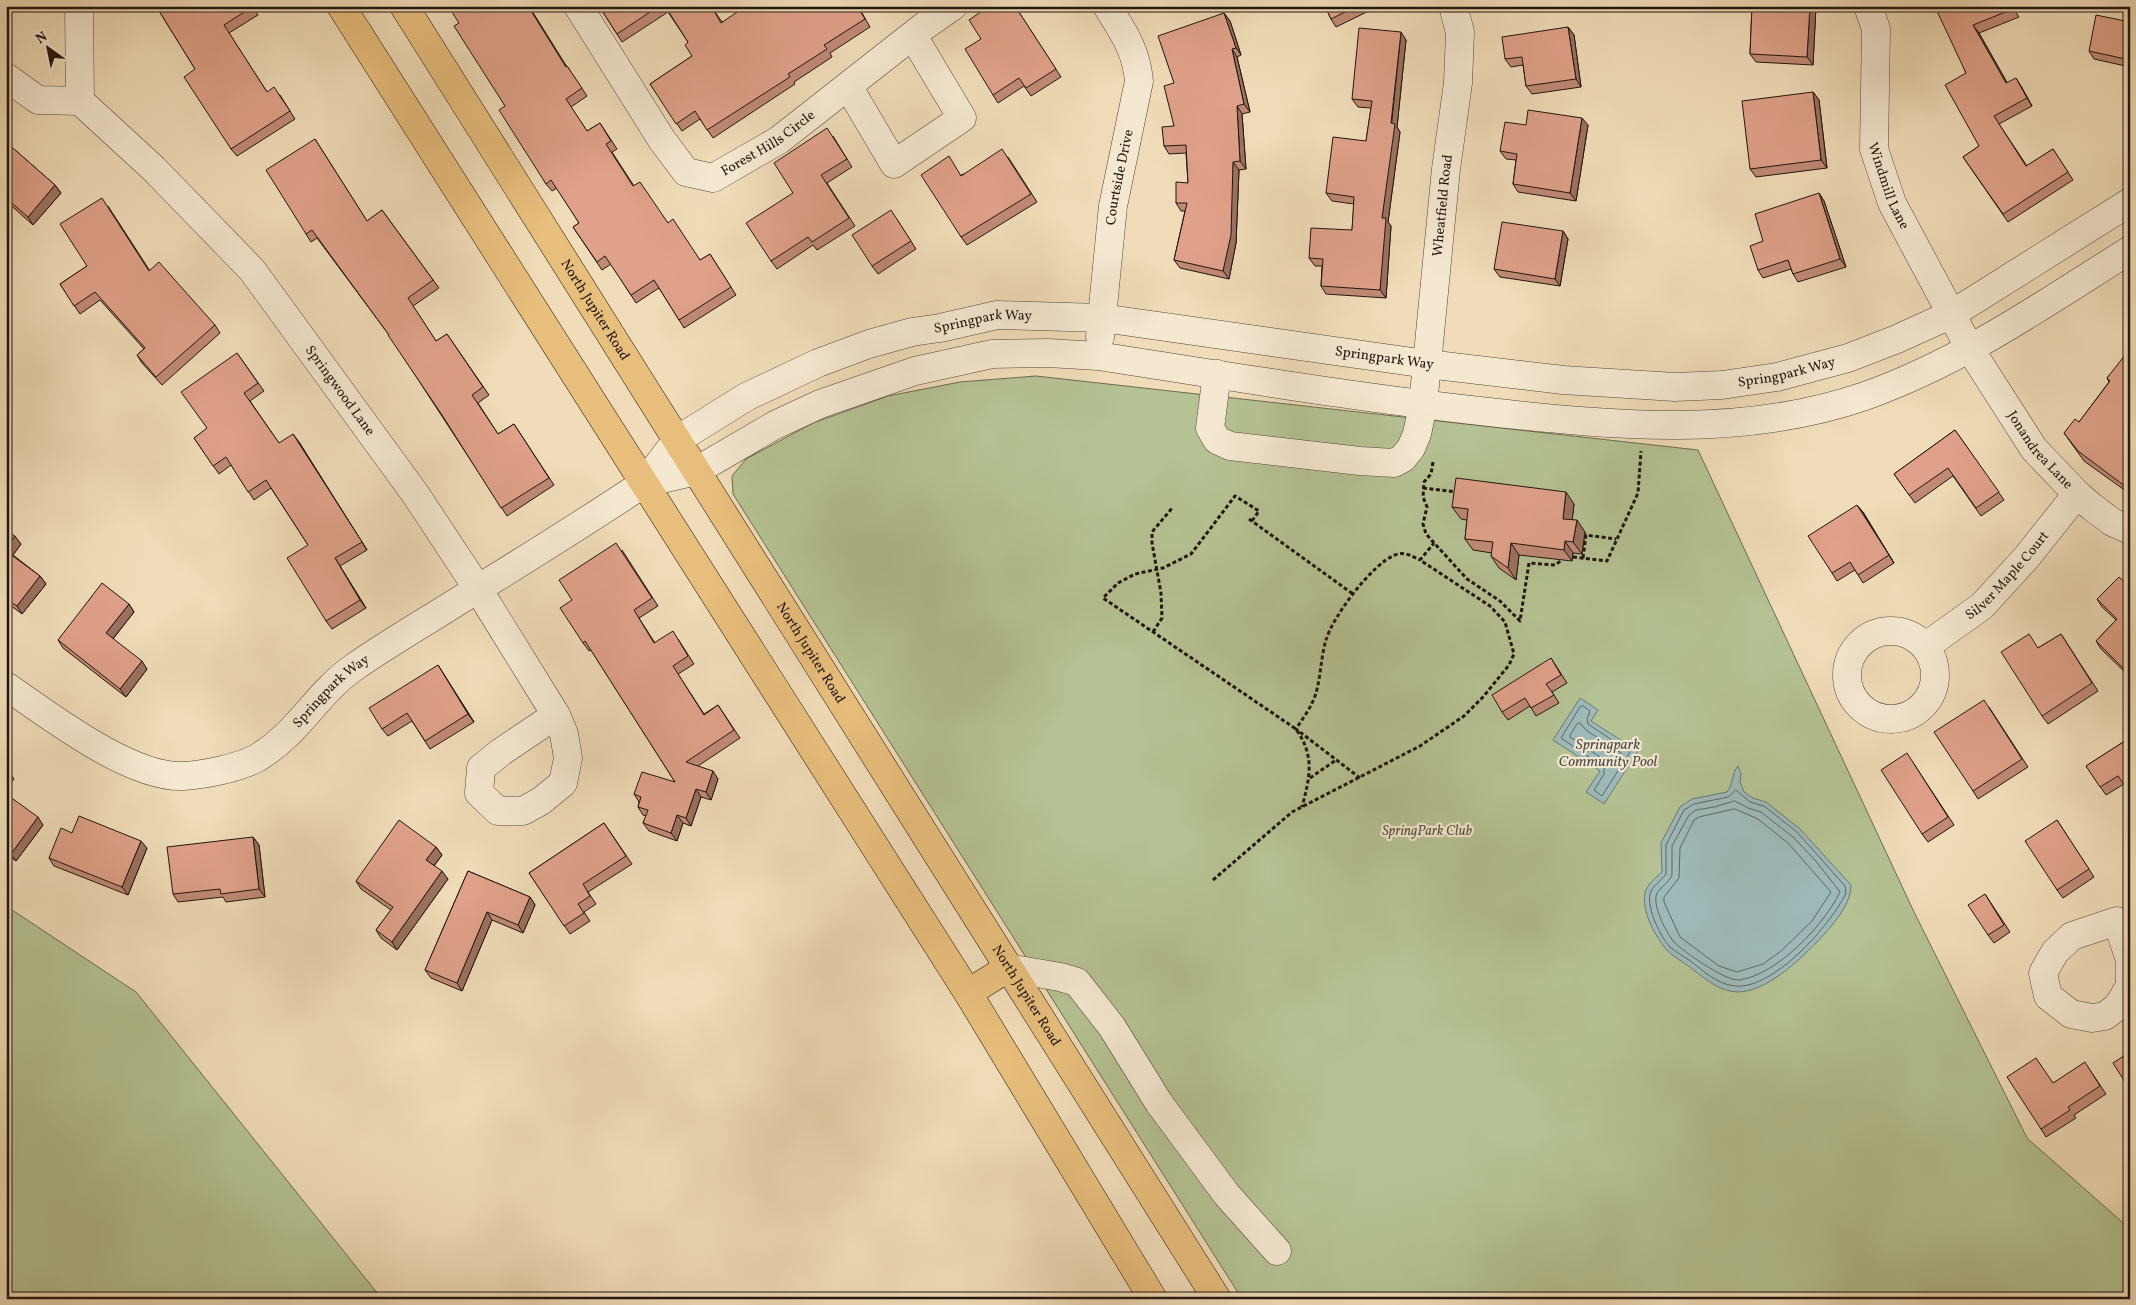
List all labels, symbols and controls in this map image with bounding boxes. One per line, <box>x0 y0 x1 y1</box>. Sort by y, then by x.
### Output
north arrow <box>22 22 72 72</box>
text: N <box>32 28 51 49</box>
street label: Forest Hills Circle <box>718 105 819 181</box>
street label: Courtside Drive <box>1102 127 1138 226</box>
street label: Windmill Lane <box>1863 140 1914 233</box>
street label: Wheatfield Road <box>1428 153 1457 257</box>
street label: North Jupiter Road <box>556 256 634 364</box>
street label: Springpark Way <box>933 305 1033 338</box>
street label: Springwood Lane <box>301 342 380 440</box>
street label: Springpark Way <box>1334 342 1435 374</box>
street label: Springpark Way <box>1737 352 1838 392</box>
street label: Jonandrea Lane <box>2003 407 2077 494</box>
street label: Silver Maple Court <box>1961 527 2053 625</box>
street label: North Jupiter Road <box>772 598 850 707</box>
street label: Springpark Way <box>289 650 373 732</box>
water label: Springpark Community Pool <box>1559 735 1658 773</box>
park label: SpringPark Club <box>1382 822 1472 841</box>
street label: North Jupiter Road <box>987 941 1065 1050</box>

